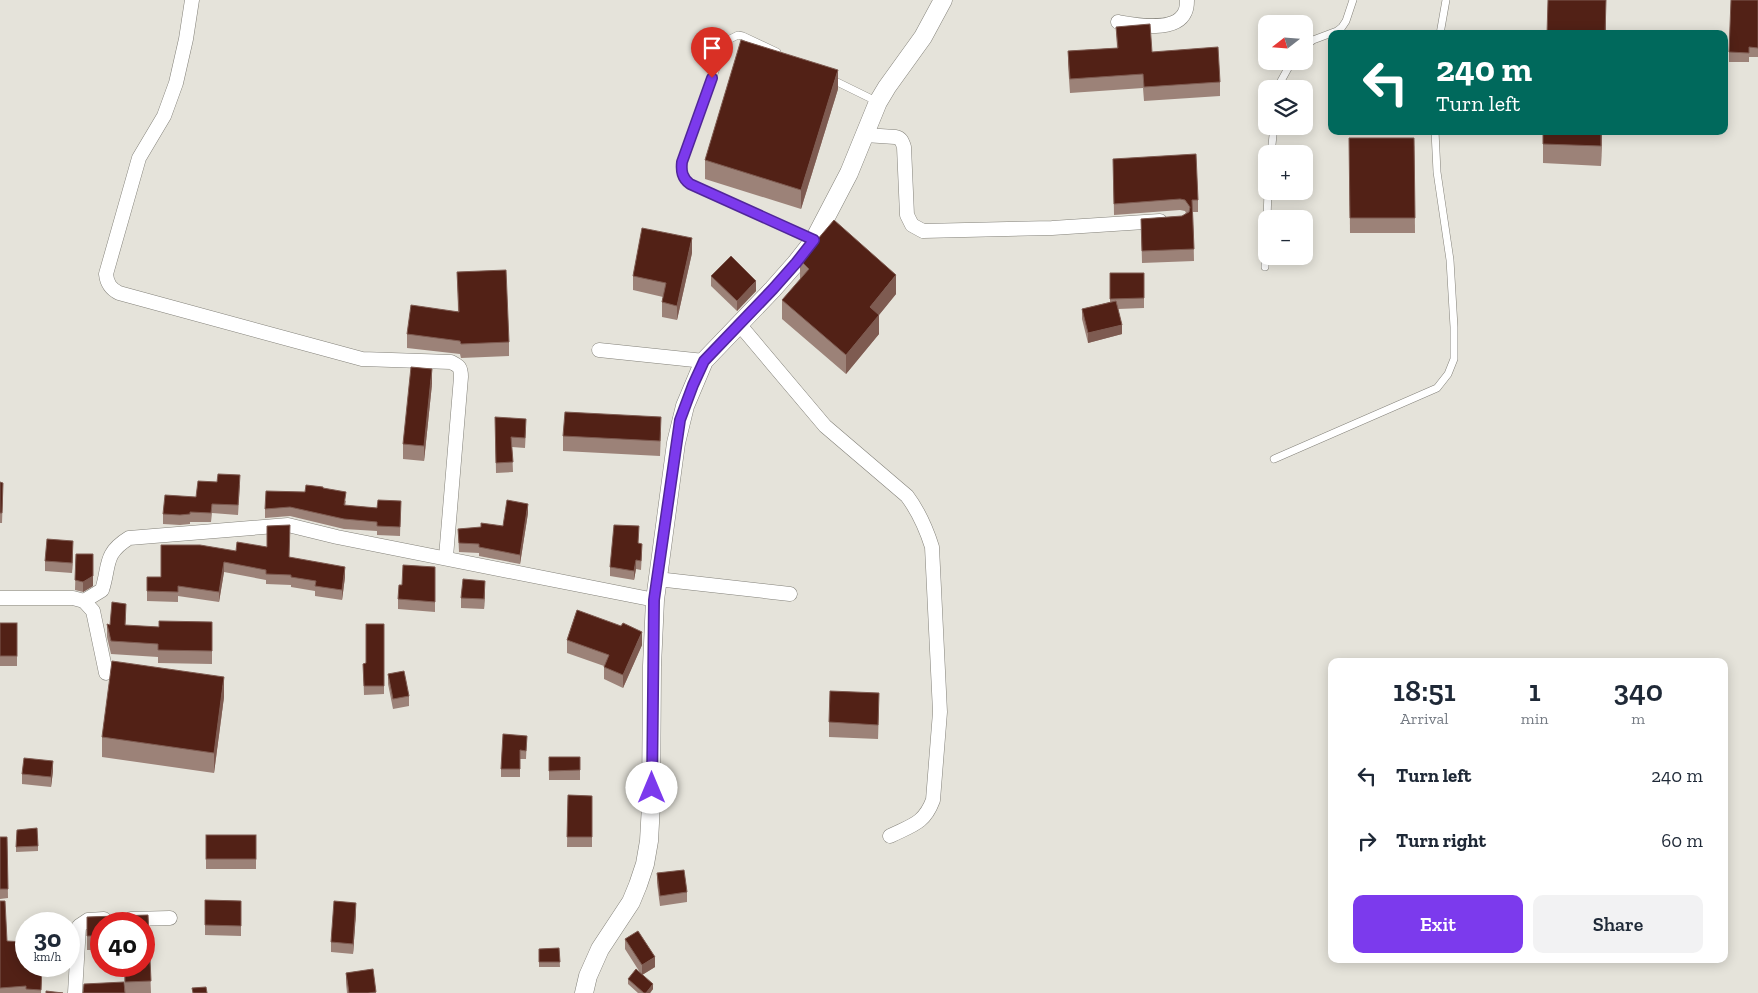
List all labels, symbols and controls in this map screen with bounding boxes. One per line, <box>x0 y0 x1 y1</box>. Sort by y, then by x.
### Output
north arrow <box>1258 15 1312 70</box>
map controls <box>1258 15 1313 265</box>
pin <box>691 27 733 78</box>
icon: arrive <box>698 34 726 62</box>
text: 240 m <box>1436 48 1532 90</box>
icon: left <box>1353 50 1418 115</box>
button: layers <box>1258 80 1313 135</box>
text: Turn left <box>1436 90 1520 117</box>
button: + <box>1258 145 1313 200</box>
button: − <box>1258 210 1313 265</box>
text: 18:51 <box>1393 673 1456 709</box>
text: 1 <box>1529 673 1541 709</box>
text: 340 <box>1613 673 1663 709</box>
text: Arrival <box>1400 709 1449 728</box>
text: min <box>1521 709 1548 728</box>
text: m <box>1631 709 1645 728</box>
position arrow <box>625 761 677 813</box>
icon: left <box>1353 762 1381 790</box>
text: Turn left <box>1396 764 1471 787</box>
text: 240 m <box>1651 764 1703 787</box>
icon: right <box>1353 827 1381 855</box>
text: Turn right <box>1396 829 1486 852</box>
text: 60 m <box>1661 829 1703 852</box>
button: Exit <box>1353 895 1523 953</box>
button: Share <box>1533 895 1703 953</box>
speed limit sign: 40 <box>90 912 155 977</box>
text: 30 <box>34 923 61 953</box>
text: km/h <box>34 950 61 964</box>

